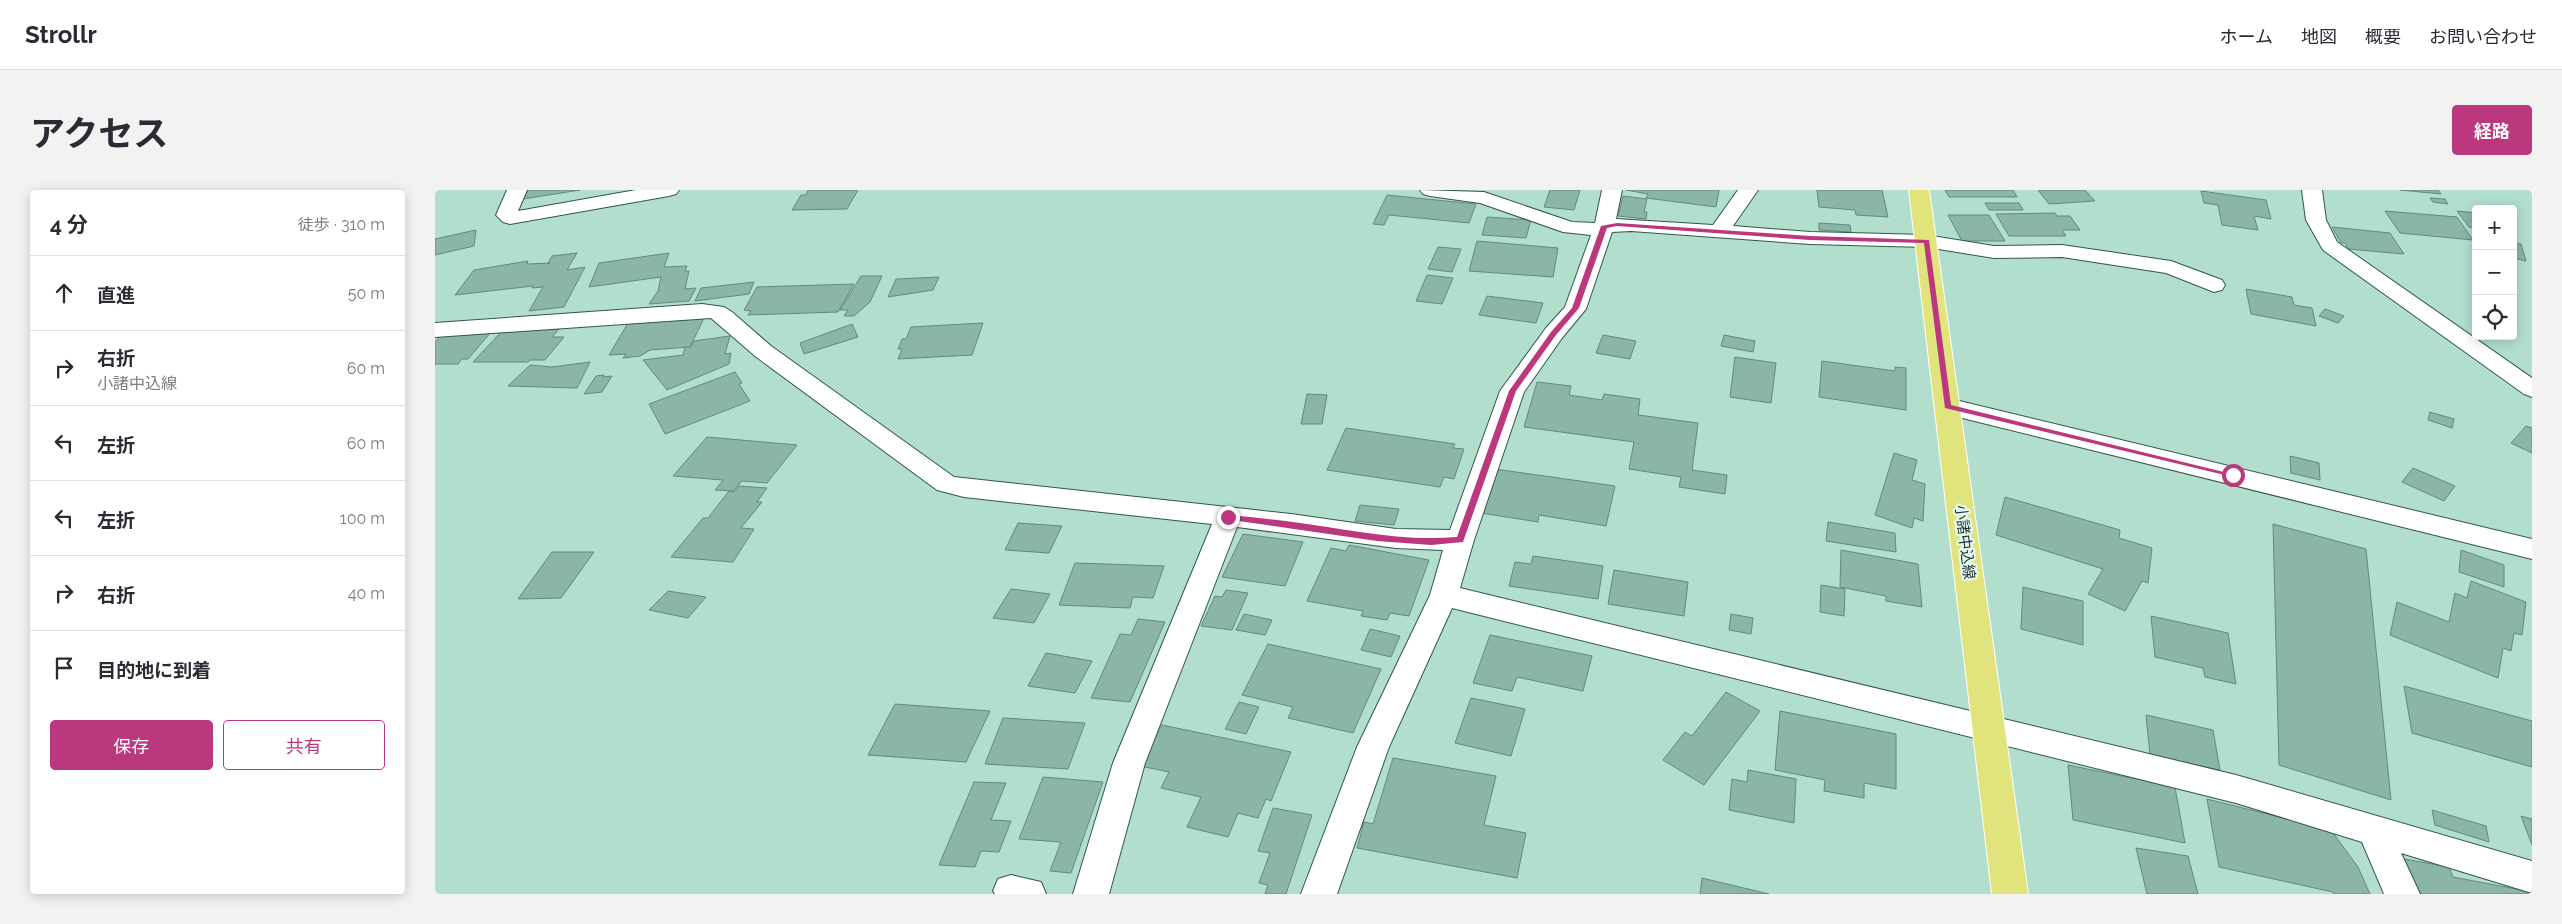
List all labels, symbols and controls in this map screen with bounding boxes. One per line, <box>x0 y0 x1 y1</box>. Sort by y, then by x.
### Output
text: Strollr <box>25 20 97 49</box>
text: ホーム <box>2220 26 2273 47</box>
text: 地図 <box>2301 26 2337 47</box>
text: 概要 <box>2365 26 2401 47</box>
text: お問い合わせ <box>2429 26 2537 47</box>
button: 経路 <box>2452 105 2532 155</box>
text: アクセス <box>30 113 168 154</box>
map controls <box>2472 205 2517 340</box>
button: + <box>2472 205 2517 250</box>
text: 4 分 <box>50 212 88 237</box>
text: 徒歩 · 310 m <box>298 215 385 234</box>
button: − <box>2472 250 2517 295</box>
icon: ahead <box>50 279 78 307</box>
text: 直進 <box>97 284 135 306</box>
text: 50 m <box>348 284 385 303</box>
button: locate <box>2472 295 2517 340</box>
text: 右折 <box>97 347 135 369</box>
icon: right <box>50 354 78 382</box>
text: 60 m <box>347 359 385 378</box>
text: 小諸中込線 <box>97 374 177 393</box>
icon: left <box>50 429 78 457</box>
text: 左折 <box>97 434 135 456</box>
text: 60 m <box>347 434 385 453</box>
route start <box>2222 464 2245 487</box>
icon: left <box>50 504 78 532</box>
street label: 小諸中込線 <box>1951 504 1979 580</box>
route end <box>1217 506 1240 529</box>
text: 左折 <box>97 509 135 531</box>
text: 100 m <box>340 509 385 528</box>
icon: right <box>50 579 78 607</box>
text: 右折 <box>97 584 135 606</box>
text: 40 m <box>348 584 385 603</box>
icon: arrive <box>50 654 78 682</box>
text: 目的地に到着 <box>97 659 211 681</box>
button: 保存 <box>50 720 213 770</box>
button: 共有 <box>223 720 385 770</box>

